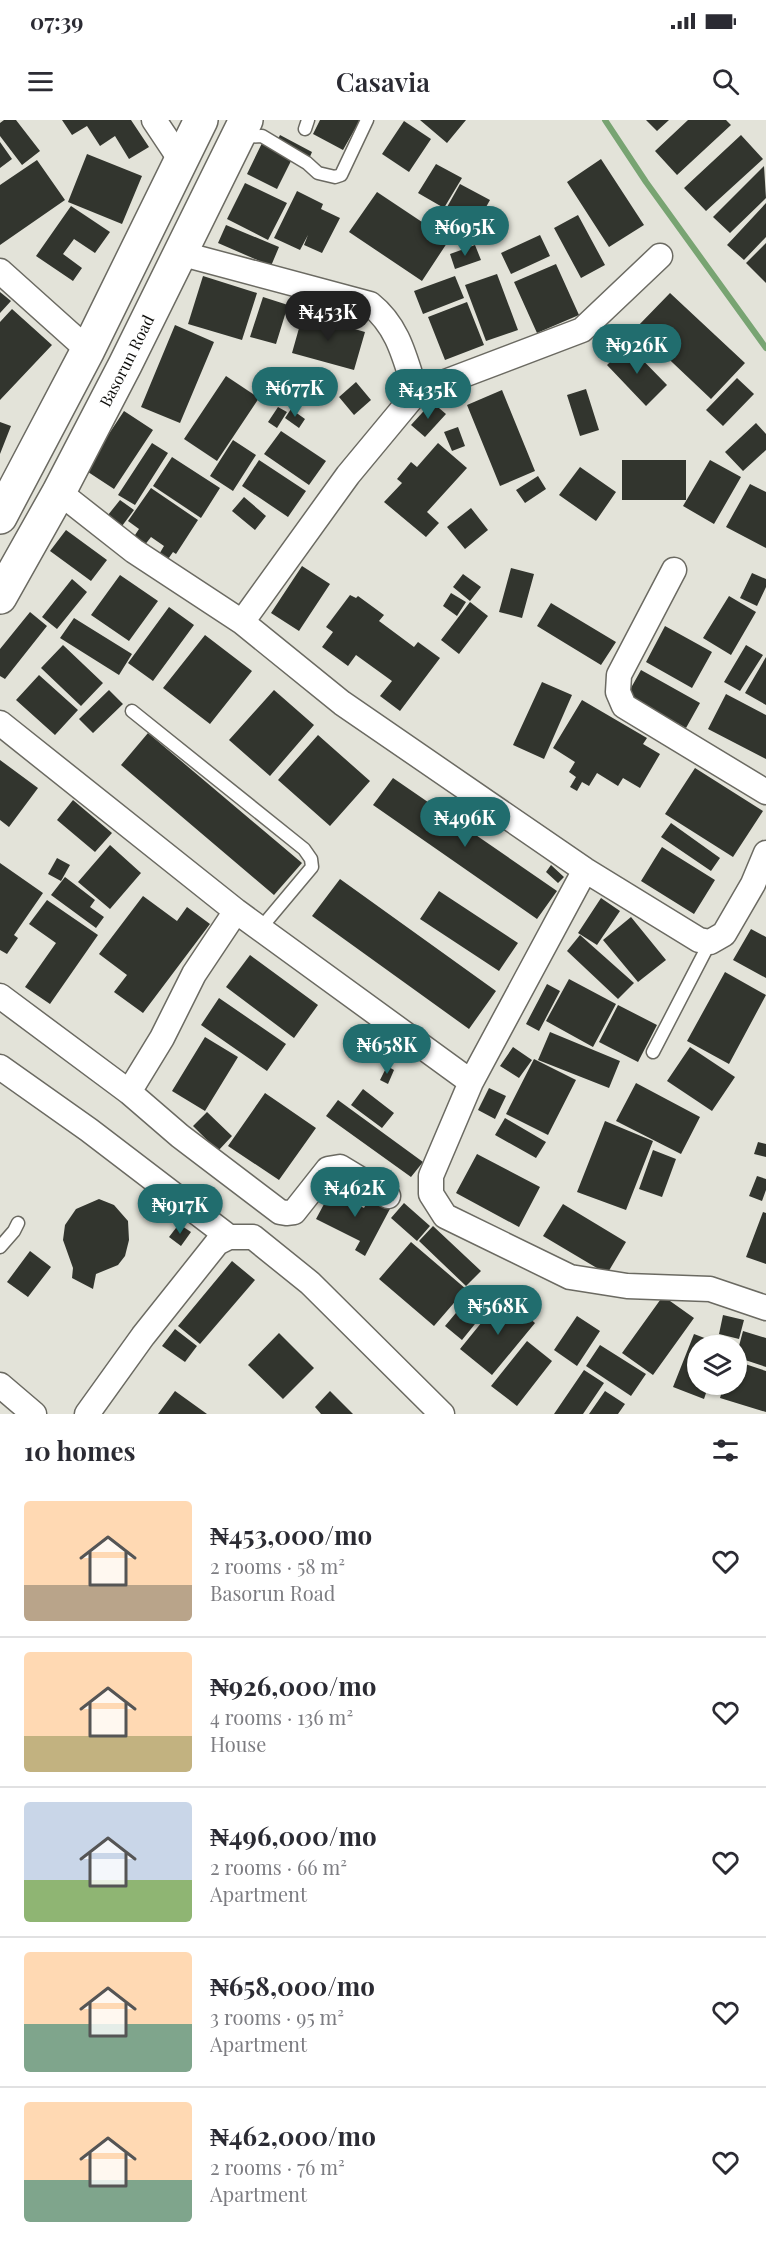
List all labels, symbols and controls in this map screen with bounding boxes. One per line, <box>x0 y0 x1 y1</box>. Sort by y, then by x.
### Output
text: 07:39 <box>30 6 83 36</box>
text: Casavia <box>336 63 430 99</box>
icon: menu <box>24 65 57 98</box>
icon: search <box>709 65 742 98</box>
pin: ₦695K <box>423 206 507 257</box>
text: ₦695K <box>435 212 495 239</box>
pin: ₦453K <box>286 291 370 342</box>
text: ₦453K <box>299 297 357 324</box>
street label: Basorun Road <box>94 311 158 410</box>
pin: ₦926K <box>595 324 679 375</box>
text: ₦926K <box>606 330 668 357</box>
pin: ₦677K <box>253 367 337 418</box>
pin: ₦435K <box>386 369 470 420</box>
text: ₦677K <box>266 373 324 400</box>
text: ₦435K <box>399 375 457 402</box>
pin: ₦496K <box>423 797 507 848</box>
text: ₦496K <box>434 803 496 830</box>
pin: ₦658K <box>345 1024 429 1075</box>
text: ₦658K <box>357 1030 417 1057</box>
pin: ₦462K <box>313 1167 397 1218</box>
text: ₦462K <box>325 1173 385 1200</box>
pin: ₦917K <box>138 1184 222 1235</box>
text: ₦917K <box>152 1190 208 1217</box>
pin: ₦568K <box>456 1285 540 1336</box>
text: ₦568K <box>468 1291 528 1318</box>
map controls <box>687 1335 747 1395</box>
button: layers <box>687 1335 747 1395</box>
text: 10 homes <box>24 1433 136 1468</box>
icon: filters <box>709 1434 742 1467</box>
text: ₦453,000/mo <box>210 1517 372 1552</box>
icon: home <box>72 1525 144 1597</box>
icon: heart <box>709 1545 742 1578</box>
text: 2 rooms · 58 m² <box>210 1552 345 1579</box>
text: Basorun Road <box>210 1579 335 1606</box>
text: ₦926,000/mo <box>210 1668 376 1703</box>
icon: home <box>72 1676 144 1748</box>
icon: heart <box>709 1696 742 1729</box>
text: 4 rooms · 136 m² <box>210 1703 353 1730</box>
text: House <box>210 1730 266 1757</box>
text: ₦496,000/mo <box>210 1818 377 1853</box>
icon: home <box>72 1826 144 1898</box>
icon: heart <box>709 1846 742 1879</box>
text: 2 rooms · 66 m² <box>210 1853 347 1880</box>
text: Apartment <box>210 1880 307 1907</box>
text: ₦658,000/mo <box>210 1968 375 2003</box>
icon: home <box>72 1976 144 2048</box>
icon: heart <box>709 1996 742 2029</box>
text: 3 rooms · 95 m² <box>210 2003 344 2030</box>
text: Apartment <box>210 2030 307 2057</box>
text: ₦462,000/mo <box>210 2118 376 2153</box>
icon: home <box>72 2126 144 2198</box>
icon: heart <box>709 2146 742 2179</box>
text: 2 rooms · 76 m² <box>210 2153 345 2180</box>
text: Apartment <box>210 2180 307 2207</box>

